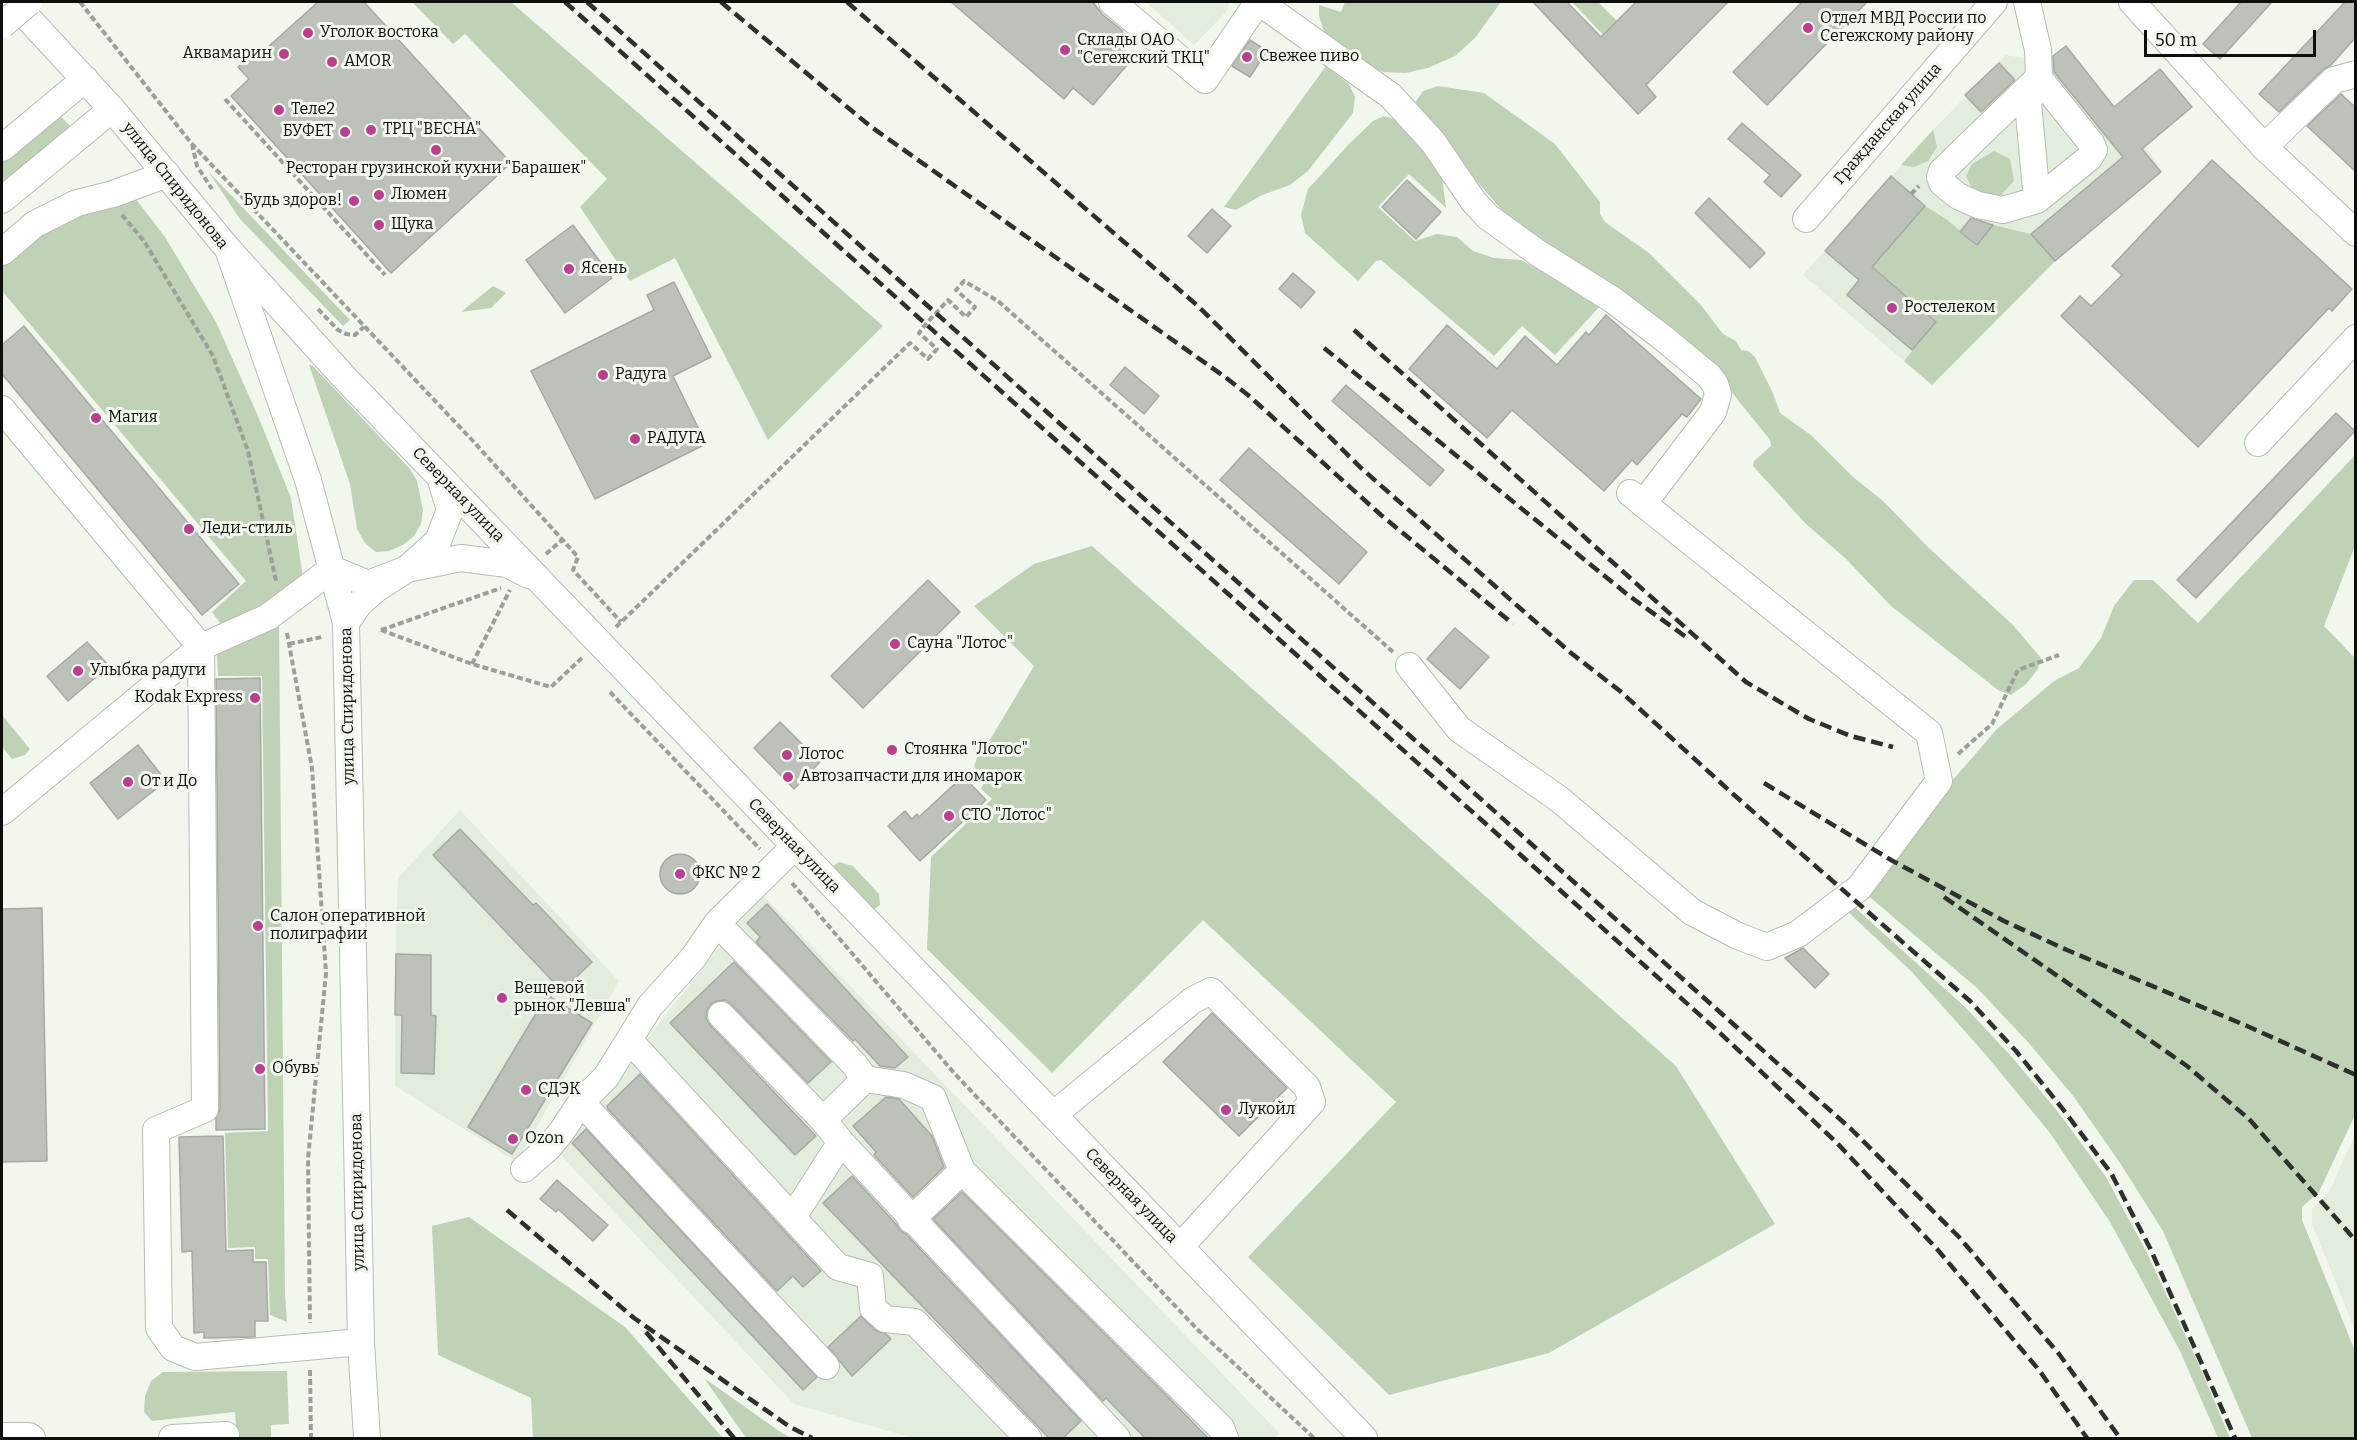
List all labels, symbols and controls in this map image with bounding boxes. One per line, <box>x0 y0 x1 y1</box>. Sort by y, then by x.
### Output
place label: Отдел МВД России по Сегежскому району <box>1820 9 1986 47</box>
scale bar <box>2147 18 2320 56</box>
marker: Отдел МВД России по Сегежскому району <box>1801 21 1815 35</box>
place label: Уголок востока <box>320 23 439 43</box>
marker: Уголок востока <box>301 26 315 40</box>
text: 50 m <box>2155 29 2197 51</box>
place label: Склады ОАО "Сегежский ТКЦ" <box>1077 31 1210 69</box>
marker: Склады ОАО "Сегежский ТКЦ" <box>1058 43 1072 57</box>
place label: Аквамарин <box>183 44 272 64</box>
marker: Аквамарин <box>277 47 291 61</box>
place label: Свежее пиво <box>1259 47 1359 67</box>
marker: Свежее пиво <box>1240 50 1254 64</box>
place label: AMOR <box>344 52 392 72</box>
marker: AMOR <box>325 55 339 69</box>
street label: Гражданская улица <box>1830 59 1946 189</box>
place label: Теле2 <box>291 100 335 120</box>
marker: Теле2 <box>272 103 286 117</box>
street label: улица Спиридонова <box>118 119 232 253</box>
place label: ТРЦ "ВЕСНА" <box>383 120 481 140</box>
place label: БУФЕТ <box>283 122 333 142</box>
marker: ТРЦ "ВЕСНА" <box>364 123 378 137</box>
marker: БУФЕТ <box>338 125 352 139</box>
marker: Ресторан грузинской кухни "Барашек" <box>429 143 443 157</box>
place label: Ресторан грузинской кухни "Барашек" <box>286 159 586 179</box>
place label: Люмен <box>391 185 447 205</box>
marker: Люмен <box>372 188 386 202</box>
place label: Будь здоров! <box>244 191 342 211</box>
marker: Будь здоров! <box>347 194 361 208</box>
place label: Щука <box>391 215 433 235</box>
marker: Щука <box>372 218 386 232</box>
place label: Ясень <box>581 259 627 279</box>
marker: Ясень <box>562 262 576 276</box>
place label: Ростелеком <box>1904 298 1995 318</box>
marker: Ростелеком <box>1885 301 1899 315</box>
place label: Радуга <box>615 365 667 385</box>
marker: Радуга <box>596 368 610 382</box>
place label: Магия <box>108 408 158 428</box>
marker: Магия <box>89 411 103 425</box>
place label: РАДУГА <box>647 429 706 449</box>
marker: РАДУГА <box>628 432 642 446</box>
street label: Северная улица <box>408 444 508 546</box>
place label: Леди-стиль <box>201 519 292 539</box>
marker: Леди-стиль <box>182 522 196 536</box>
street label: улица Спиридонова <box>337 627 359 785</box>
place label: Сауна "Лотос" <box>907 634 1013 654</box>
marker: Сауна "Лотос" <box>888 637 902 651</box>
place label: Улыбка радуги <box>90 661 206 681</box>
marker: Улыбка радуги <box>71 664 85 678</box>
place label: Kodak Express <box>134 688 243 708</box>
marker: Kodak Express <box>248 691 262 705</box>
place label: Стоянка "Лотос" <box>904 740 1028 760</box>
marker: Стоянка "Лотос" <box>885 743 899 757</box>
place label: Лотос <box>799 745 844 765</box>
marker: Лотос <box>780 748 794 762</box>
place label: Автозапчасти для иномарок <box>800 767 1022 787</box>
marker: Автозапчасти для иномарок <box>781 770 795 784</box>
place label: От и До <box>140 772 197 792</box>
marker: От и До <box>121 775 135 789</box>
street label: Северная улица <box>744 795 844 897</box>
place label: СТО "Лотос" <box>961 806 1052 826</box>
marker: СТО "Лотос" <box>942 809 956 823</box>
place label: ФКС № 2 <box>692 864 761 884</box>
marker: ФКС № 2 <box>673 867 687 881</box>
place label: Салон оперативной полиграфии <box>270 907 425 945</box>
marker: Салон оперативной полиграфии <box>251 919 265 933</box>
place label: Вещевой рынок "Левша" <box>514 979 631 1017</box>
marker: Вещевой рынок "Левша" <box>495 991 509 1005</box>
place label: Обувь <box>272 1059 318 1079</box>
marker: Обувь <box>253 1062 267 1076</box>
place label: СДЭК <box>538 1080 581 1100</box>
marker: СДЭК <box>519 1083 533 1097</box>
place label: Лукойл <box>1238 1100 1295 1120</box>
marker: Лукойл <box>1219 1103 1233 1117</box>
street label: улица Спиридонова <box>347 1113 369 1271</box>
place label: Ozon <box>525 1129 564 1149</box>
marker: Ozon <box>506 1132 520 1146</box>
street label: Северная улица <box>1081 1145 1181 1247</box>

